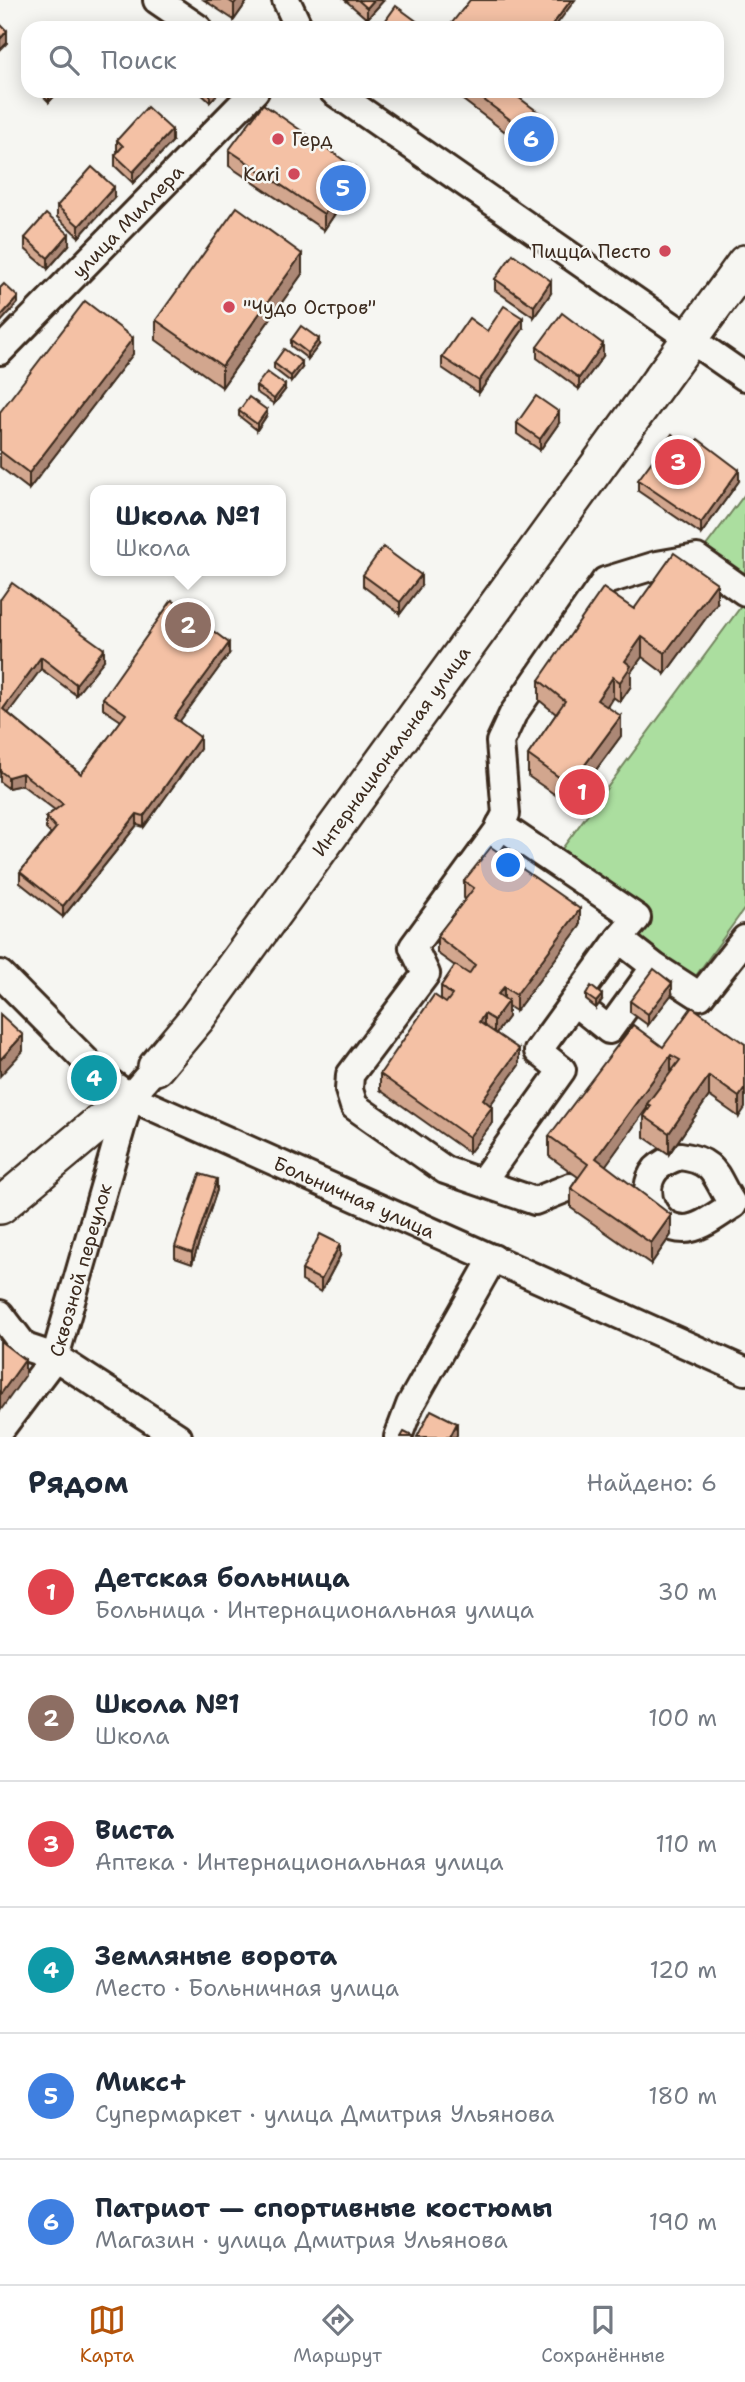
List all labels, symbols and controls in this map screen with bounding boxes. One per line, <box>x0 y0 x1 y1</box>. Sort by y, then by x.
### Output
search box <box>21 21 724 98</box>
icon: search <box>45 41 83 79</box>
text: Поиск <box>101 42 177 77</box>
pin: 6 <box>508 113 554 165</box>
place label: Герд <box>292 127 333 152</box>
marker: Герд <box>270 131 286 147</box>
street label: улица Миллера <box>66 159 189 283</box>
place label: Kari <box>243 162 280 187</box>
pin: 5 <box>320 162 366 214</box>
marker: Kari <box>286 166 302 182</box>
place label: Пицца Песто <box>531 239 651 264</box>
marker: Пицца Песто <box>657 243 673 259</box>
place label: "Чудо Остров" <box>243 295 376 320</box>
marker: "Чудо Остров" <box>221 299 237 315</box>
pin: 3 <box>655 436 701 488</box>
popup <box>90 485 286 576</box>
text: Школа №1 <box>116 498 260 533</box>
text: Школа <box>116 533 190 563</box>
pin: 2 <box>165 599 211 651</box>
street label: Интернациональная улица <box>306 641 476 861</box>
pin: 1 <box>559 766 605 818</box>
your location <box>491 848 525 882</box>
pin: 4 <box>71 1052 117 1104</box>
street label: Больничная улица <box>270 1150 439 1244</box>
street label: Сквозной переулок <box>43 1180 117 1360</box>
text: Рядом <box>28 1462 128 1503</box>
text: Найдено: 6 <box>587 1468 717 1498</box>
text: Детская больница <box>95 1560 350 1595</box>
text: 1 <box>46 1577 56 1607</box>
text: 30 m <box>658 1577 717 1607</box>
text: Больница · Интернациональная улица <box>95 1595 534 1625</box>
text: Школа №1 <box>95 1686 240 1721</box>
text: 2 <box>43 1703 59 1733</box>
text: 100 m <box>648 1703 717 1733</box>
text: Школа <box>95 1721 170 1751</box>
text: Виста <box>95 1812 174 1847</box>
text: 3 <box>43 1829 59 1859</box>
text: 110 m <box>655 1829 717 1859</box>
text: Аптека · Интернациональная улица <box>95 1847 504 1877</box>
text: Земляные ворота <box>95 1938 337 1973</box>
text: 4 <box>43 1955 59 1985</box>
text: 120 m <box>649 1955 717 1985</box>
text: Место · Больничная улица <box>95 1973 399 2003</box>
text: Микс+ <box>95 2064 187 2099</box>
text: 5 <box>44 2081 58 2111</box>
text: 180 m <box>648 2081 717 2111</box>
text: Супермаркет · улица Дмитрия Ульянова <box>95 2099 554 2129</box>
text: Патриот — спортивные костюмы <box>95 2190 553 2225</box>
text: 6 <box>43 2207 59 2237</box>
text: 190 m <box>649 2207 717 2237</box>
text: Магазин · улица Дмитрия Ульянова <box>95 2225 508 2255</box>
tab: Карта <box>80 2301 134 2368</box>
tab: Маршрут <box>293 2301 382 2368</box>
tab: Сохранённые <box>541 2301 665 2368</box>

